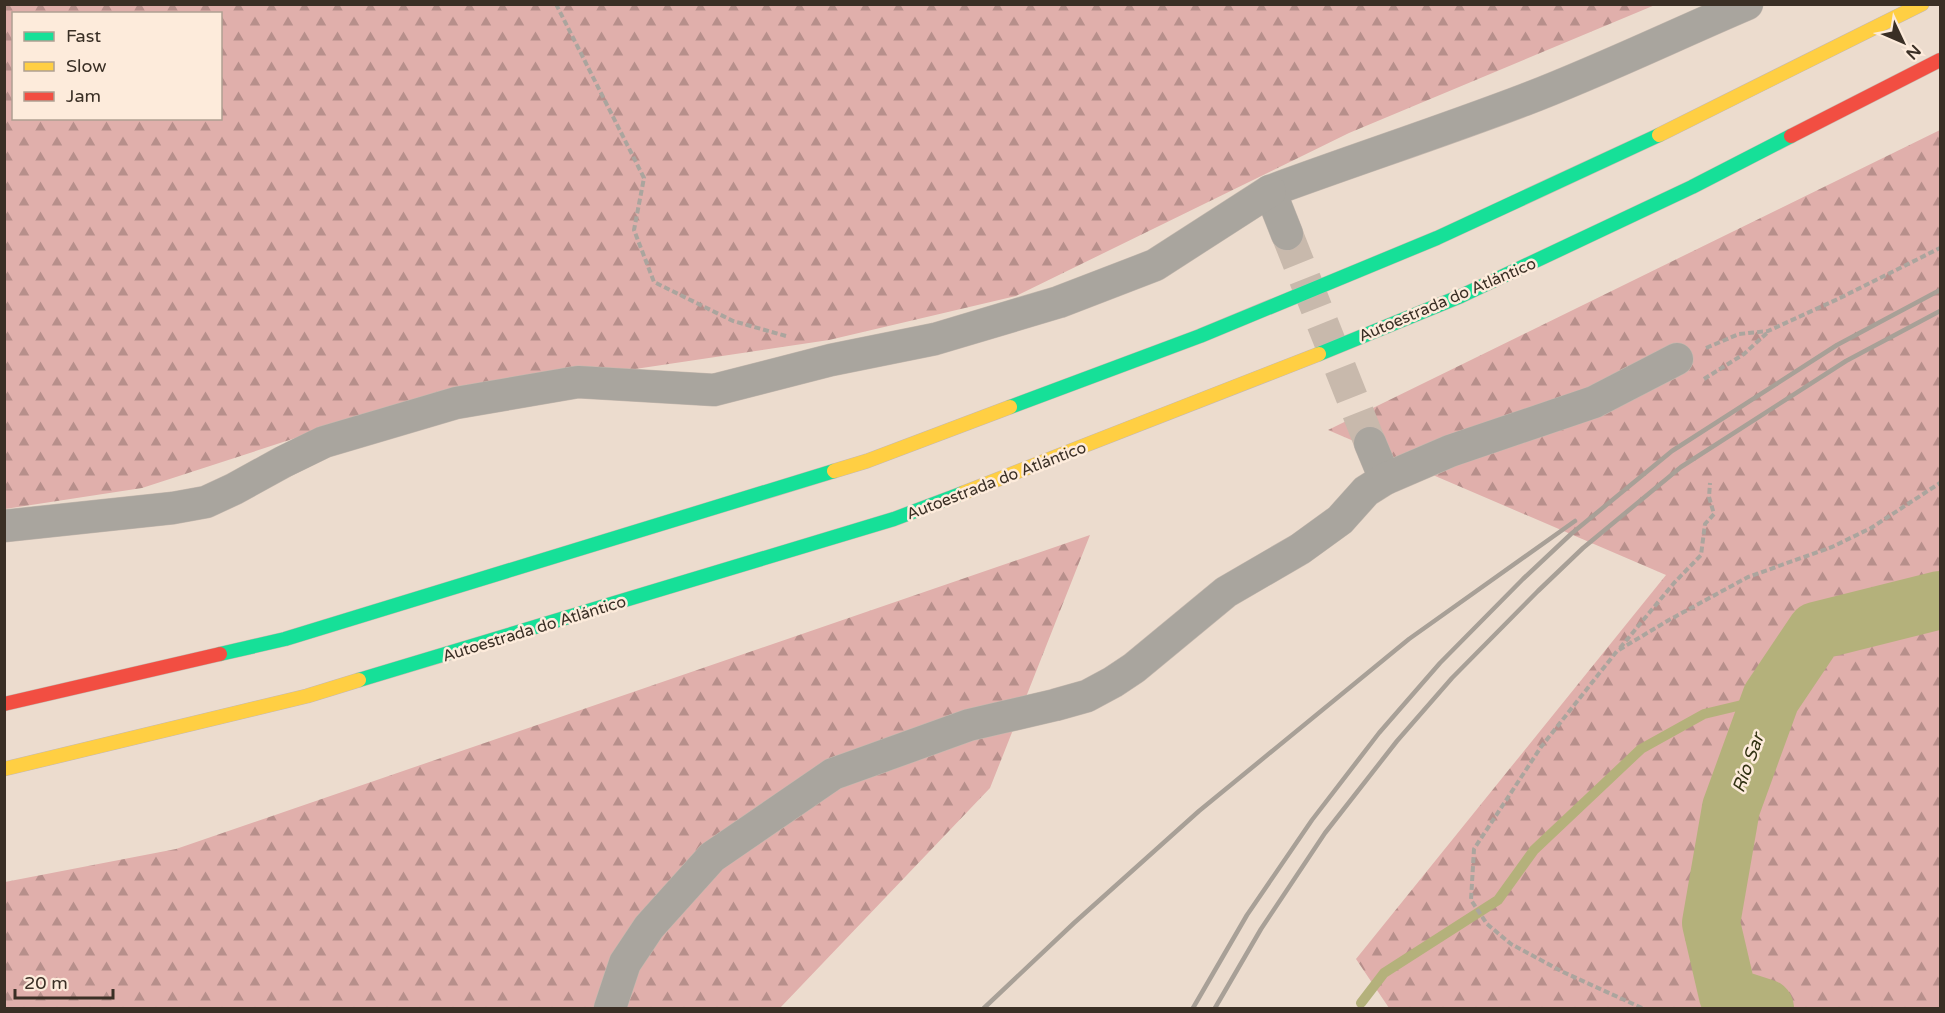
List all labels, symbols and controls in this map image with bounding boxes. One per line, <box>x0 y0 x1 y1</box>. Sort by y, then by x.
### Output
legend <box>12 12 222 120</box>
north arrow <box>1873 12 1933 72</box>
text: Fast <box>66 25 101 47</box>
text: N <box>1901 40 1925 63</box>
text: Slow <box>66 55 107 77</box>
text: Jam <box>66 85 101 107</box>
street label: Autoestrada do Atlántico <box>1356 253 1539 346</box>
street label: Autoestrada do Atlántico <box>904 437 1089 524</box>
street label: Autoestrada do Atlántico <box>440 591 628 666</box>
water label: Río Sar <box>1727 729 1769 795</box>
scale bar <box>15 962 112 1000</box>
text: 20 m <box>24 972 68 994</box>

